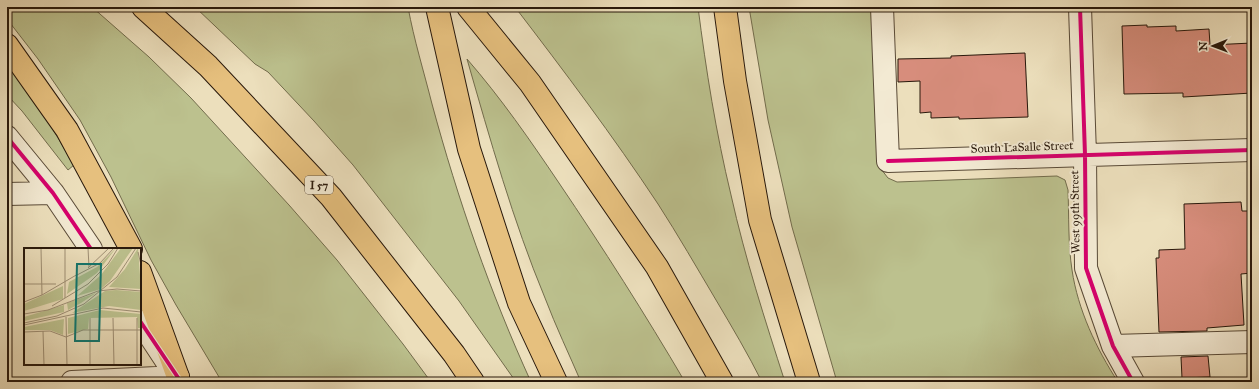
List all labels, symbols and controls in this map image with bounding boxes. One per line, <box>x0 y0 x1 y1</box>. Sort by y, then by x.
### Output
north arrow <box>1193 26 1233 66</box>
text: N <box>1197 41 1210 51</box>
street label: South LaSalle Street <box>970 138 1074 156</box>
street label: West 99th Street <box>1067 169 1083 254</box>
road number: I 57 <box>305 176 333 194</box>
inset map <box>24 248 141 365</box>

